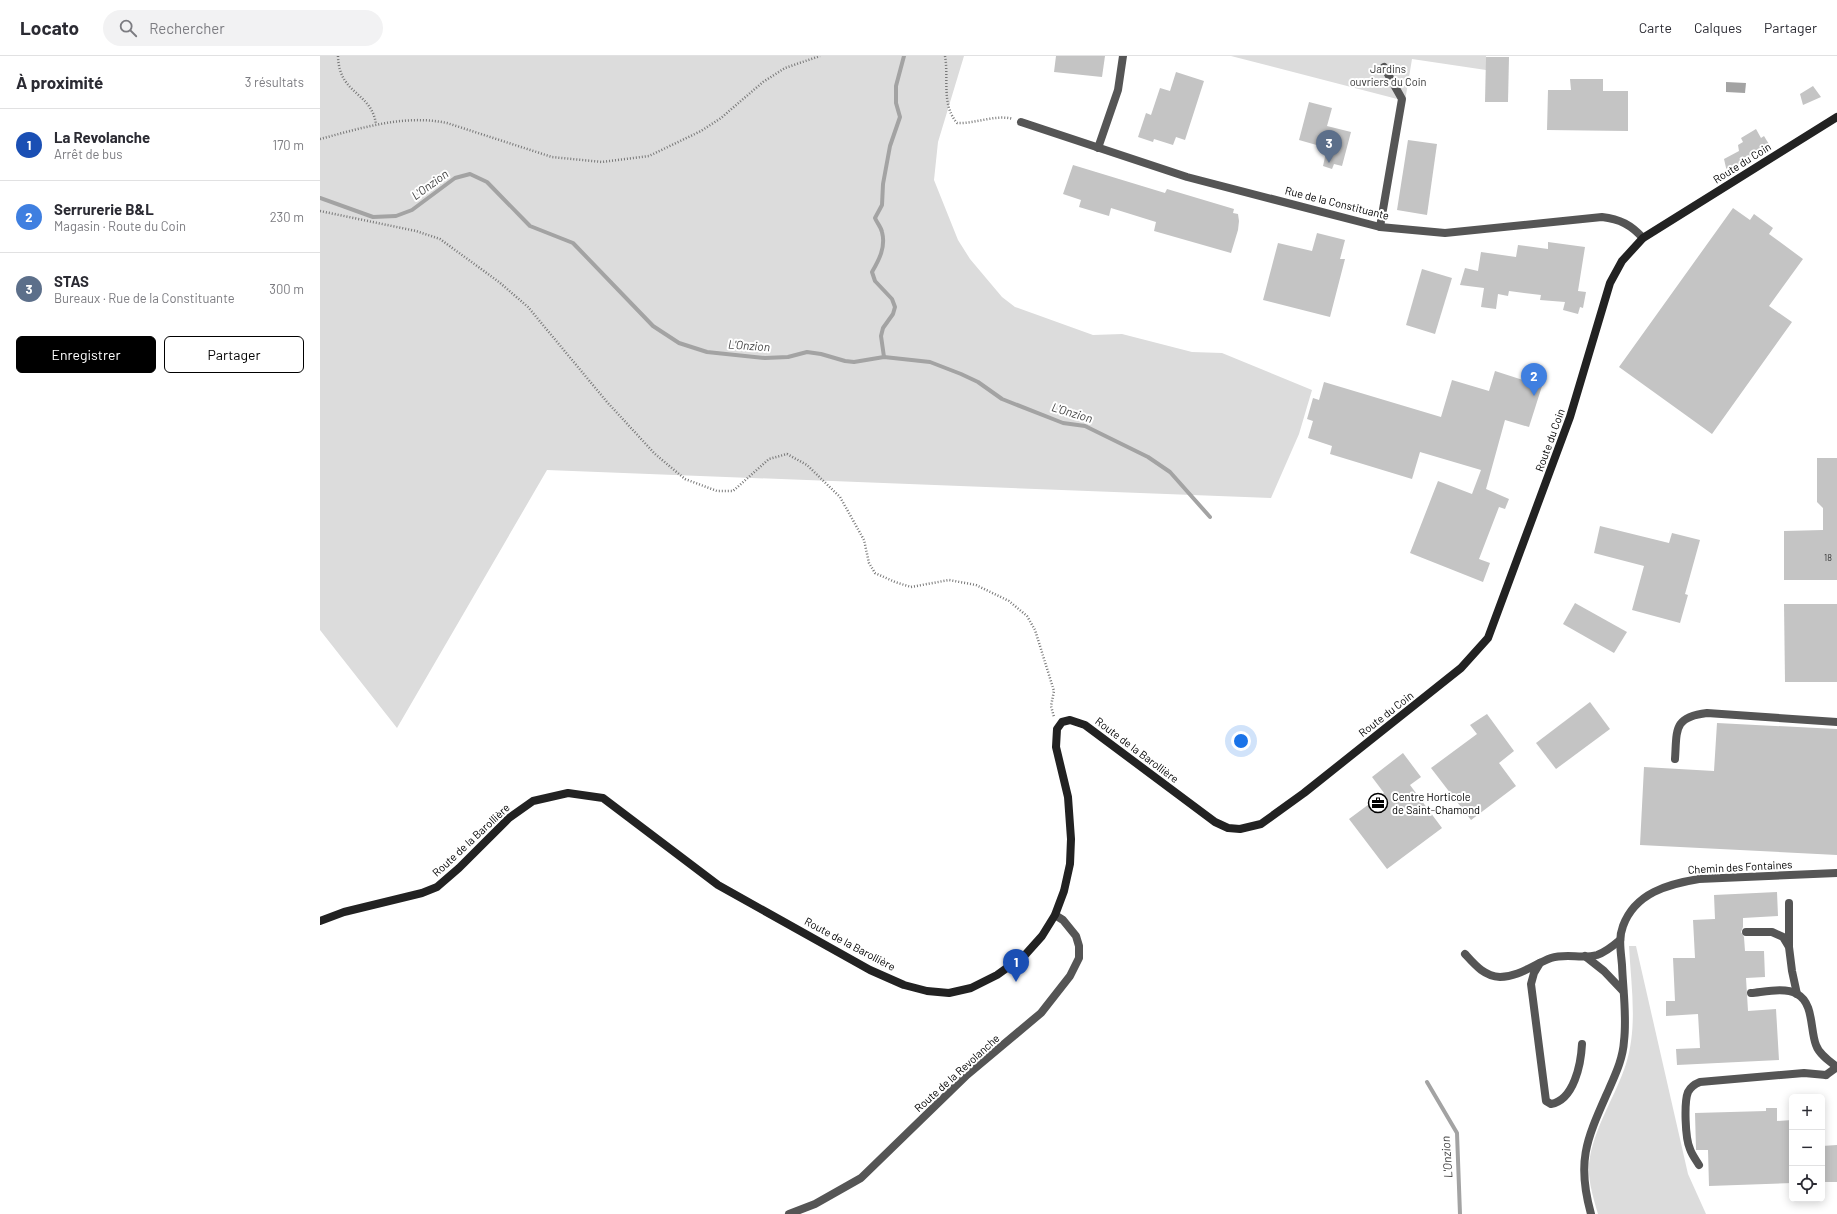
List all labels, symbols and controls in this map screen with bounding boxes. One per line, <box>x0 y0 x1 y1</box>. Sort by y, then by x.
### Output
search box <box>103 10 383 46</box>
text: Locato <box>20 16 79 39</box>
icon: search <box>117 17 139 39</box>
text: Rechercher <box>149 19 225 37</box>
text: Carte <box>1639 19 1672 36</box>
text: Calques <box>1694 19 1742 36</box>
text: Partager <box>1764 19 1817 36</box>
park label: Jardins ouvriers du Coin <box>1350 62 1426 88</box>
text: À proximité <box>16 72 103 92</box>
text: 3 résultats <box>245 74 304 90</box>
text: La Revolanche <box>54 128 150 146</box>
pin: 3 <box>1316 130 1342 163</box>
text: 1 <box>27 137 31 153</box>
text: 170 m <box>273 137 304 153</box>
street label: Route du Coin <box>1710 140 1773 186</box>
text: Arrêt de bus <box>54 146 122 162</box>
water label: L'Onzion <box>408 166 450 202</box>
street label: Rue de la Constituante <box>1284 183 1391 222</box>
text: Serrurerie B&L <box>54 200 154 218</box>
text: 2 <box>25 209 33 225</box>
text: 230 m <box>270 209 304 225</box>
text: Magasin · Route du Coin <box>54 218 186 234</box>
text: STAS <box>54 272 89 290</box>
text: 3 <box>25 281 33 297</box>
text: 300 m <box>269 281 304 297</box>
text: Bureaux · Rue de la Constituante <box>54 290 235 306</box>
button: Enregistrer <box>16 336 156 373</box>
button: Partager <box>164 336 304 373</box>
water label: L'Onzion <box>728 337 770 353</box>
pin: 2 <box>1521 363 1547 396</box>
water label: L'Onzion <box>1050 399 1094 425</box>
street label: Route du Coin <box>1532 407 1567 473</box>
house number: 18 <box>1824 552 1832 563</box>
street label: Route du Coin <box>1356 688 1416 739</box>
street label: Route de la Barollière <box>1093 714 1182 785</box>
your location <box>1231 731 1251 751</box>
place label: Centre Horticole de Saint-Chamond <box>1392 790 1480 816</box>
office icon: Centre Horticole de Saint-Chamond <box>1367 792 1389 814</box>
street label: Route de la Barollière <box>429 800 512 879</box>
street label: Chemin des Fontaines <box>1687 857 1793 876</box>
street label: Route de la Barollière <box>803 914 898 973</box>
pin: 1 <box>1003 949 1029 982</box>
street label: Route de la Revolanche <box>912 1031 1002 1114</box>
map controls <box>1789 1094 1825 1202</box>
button: + <box>1789 1094 1825 1130</box>
button: − <box>1789 1130 1825 1166</box>
water label: L'Onzion <box>1438 1136 1454 1178</box>
button: locate <box>1789 1166 1825 1202</box>

